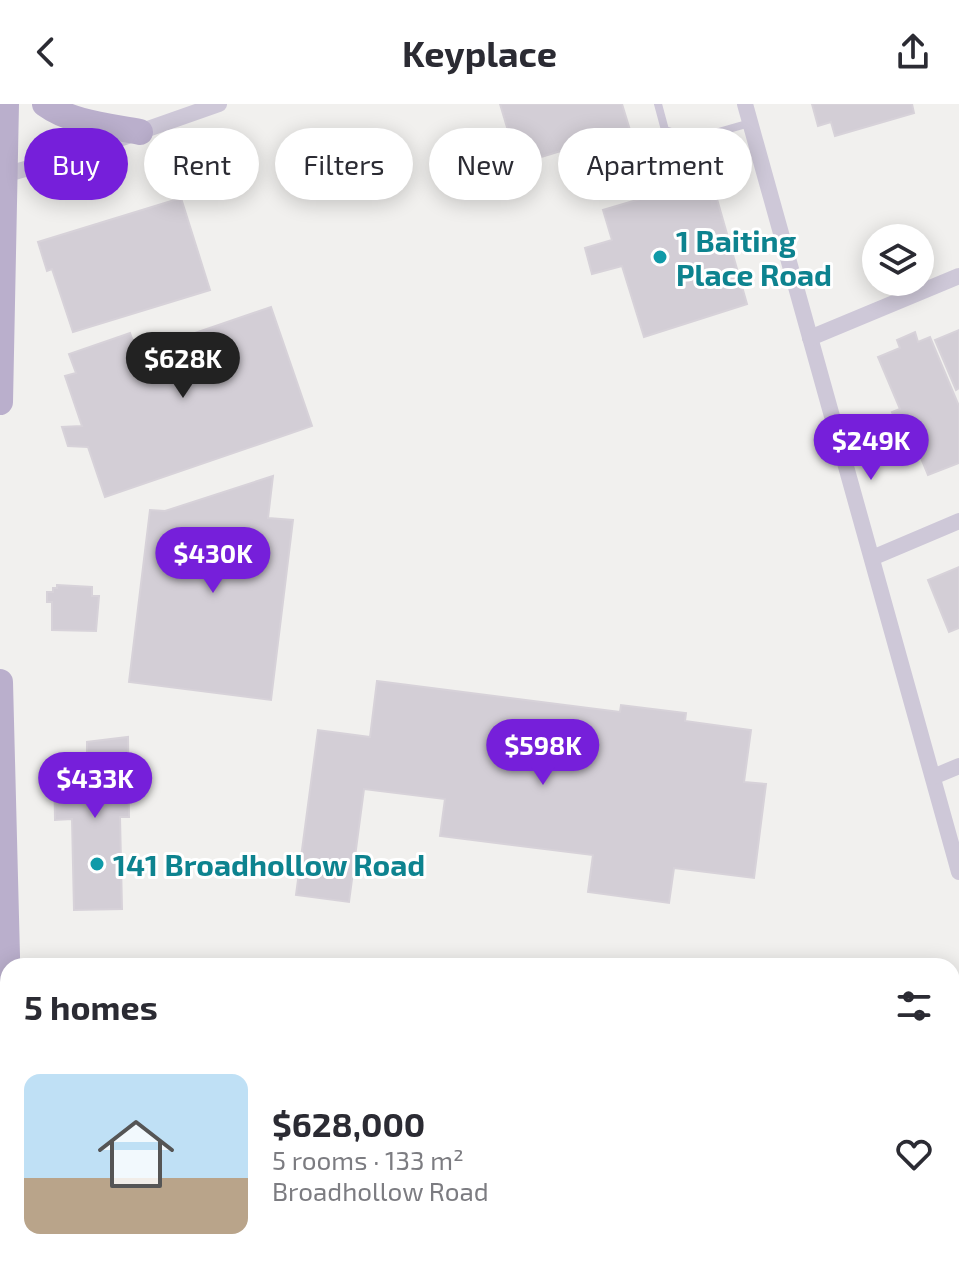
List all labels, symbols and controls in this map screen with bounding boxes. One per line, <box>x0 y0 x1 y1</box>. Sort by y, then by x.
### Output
icon: back <box>24 30 68 74</box>
icon: share <box>891 30 935 74</box>
text: Keyplace <box>402 31 557 74</box>
chip: Buy <box>24 128 128 200</box>
chip: Rent <box>144 128 259 200</box>
chip: Filters <box>275 128 413 200</box>
chip: New <box>429 128 542 200</box>
chip: Apartment <box>558 128 752 200</box>
place label: 1 Baiting Place Road <box>676 222 832 292</box>
map controls <box>862 224 934 296</box>
button: layers <box>862 224 934 296</box>
marker: 1 Baiting Place Road <box>651 248 669 266</box>
pin: $628K <box>127 332 239 400</box>
text: $628K <box>144 342 222 373</box>
pin: $249K <box>815 414 927 482</box>
text: $249K <box>832 424 910 455</box>
pin: $430K <box>157 527 269 595</box>
text: $430K <box>173 537 253 568</box>
pin: $598K <box>487 719 599 787</box>
text: $598K <box>504 729 582 760</box>
pin: $433K <box>39 752 151 820</box>
text: $433K <box>56 762 134 793</box>
place label: 141 Broadhollow Road <box>113 846 425 882</box>
marker: 141 Broadhollow Road <box>88 855 106 873</box>
icon: filters <box>892 984 936 1028</box>
text: 5 homes <box>24 986 158 1027</box>
text: $628,000 <box>272 1103 425 1144</box>
icon: home <box>88 1106 184 1202</box>
icon: heart <box>892 1132 936 1176</box>
text: 5 rooms · 133 m² <box>272 1144 464 1175</box>
text: Broadhollow Road <box>272 1175 489 1206</box>

